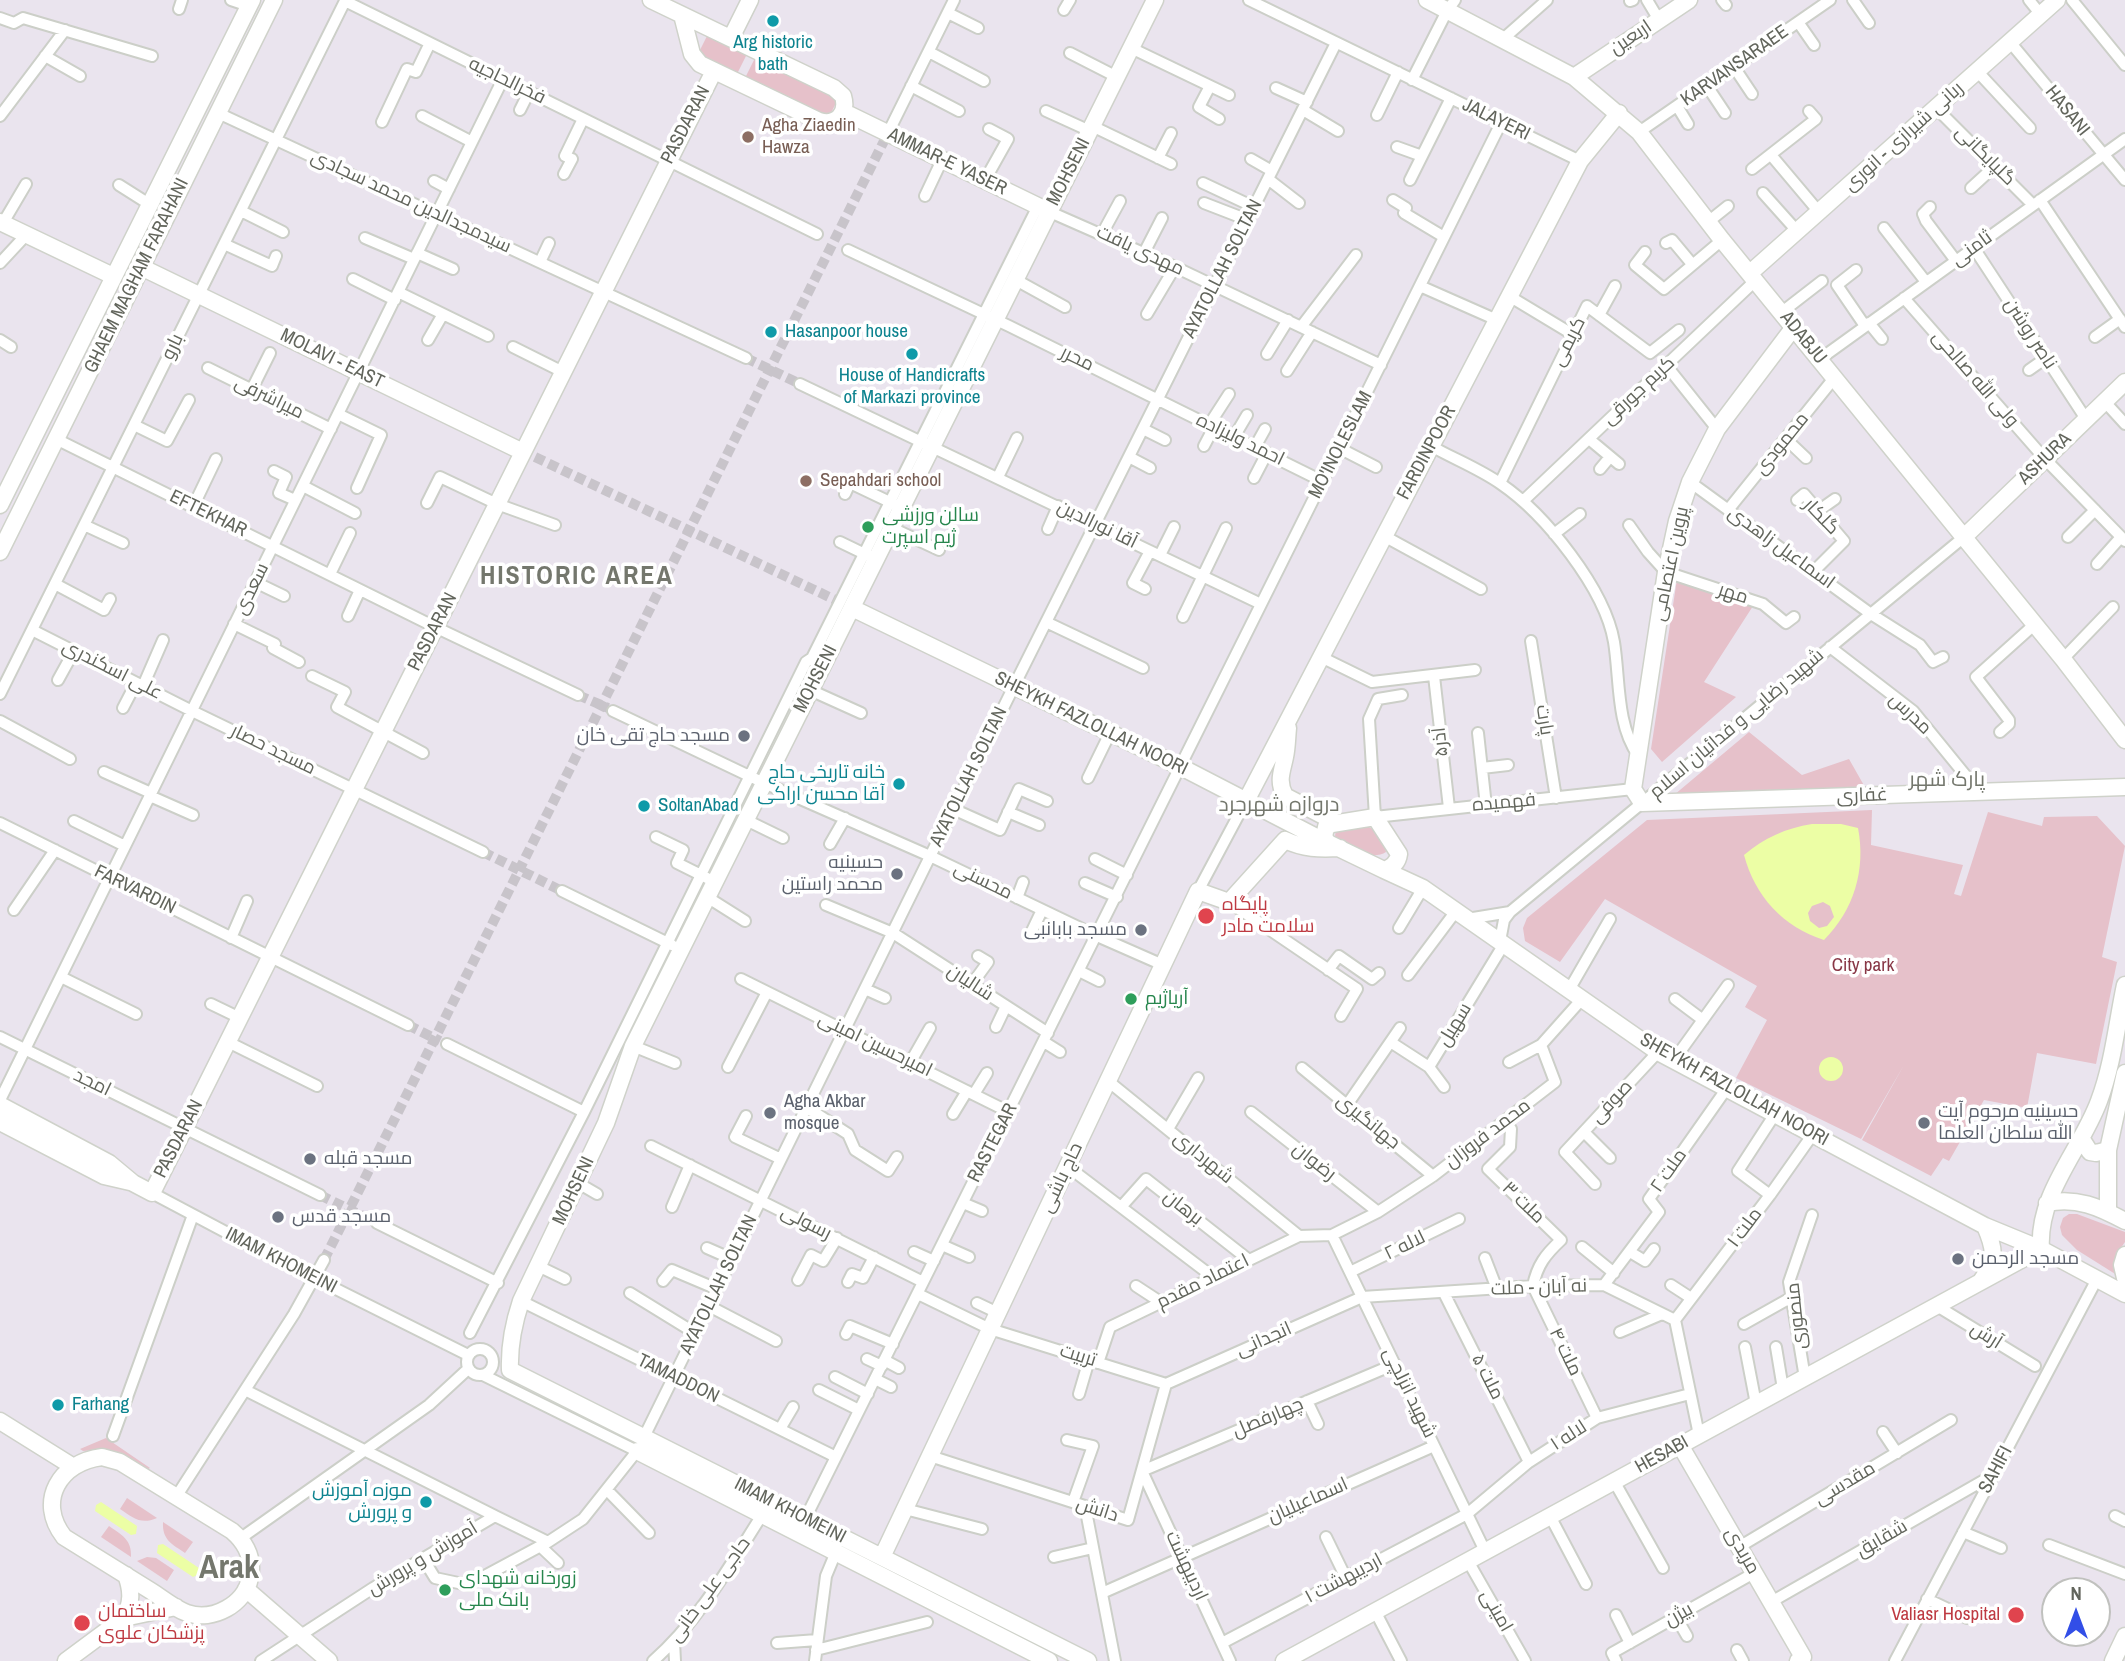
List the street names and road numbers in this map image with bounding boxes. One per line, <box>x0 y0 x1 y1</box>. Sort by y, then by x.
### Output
street label: اربعین <box>1606 16 1656 60</box>
street label: KARVANSARAEE <box>1677 21 1793 111</box>
street label: فخرالحاجیه <box>465 53 549 109</box>
street label: ربانی شیرازی - انوری <box>1840 77 1968 197</box>
street label: HASANI <box>2040 81 2094 141</box>
street label: PASDARAN <box>657 82 715 168</box>
street label: JALAYERI <box>1458 94 1534 146</box>
street label: گلپایگانی <box>1950 121 2020 191</box>
street label: AMMAR-E YASER <box>884 123 1010 201</box>
street label: MOHSENI <box>1042 134 1096 210</box>
street label: سیدمجدالدین محمد سجادی <box>307 146 515 258</box>
street label: GHAEM MAGHAM FARAHANI <box>80 175 194 377</box>
street label: AYATOLLAH SOLTAN <box>1178 196 1268 342</box>
street label: مهدی یافت <box>1093 221 1187 281</box>
street label: ثامنی <box>1947 226 1997 272</box>
street label: ناصر روشن <box>1999 294 2061 374</box>
street label: ADABJU <box>1775 307 1831 369</box>
street label: کریمی <box>1547 314 1591 370</box>
street label: MOLAVI - EAST <box>277 324 387 394</box>
street label: ولی الله صالحی <box>1927 326 2023 432</box>
street label: بارو <box>157 330 189 364</box>
street label: محرر <box>1057 341 1097 377</box>
street label: کریم جورقی <box>1598 352 1680 430</box>
street label: میراشرفی <box>231 371 307 425</box>
street label: MO'INOLESLAM <box>1304 388 1378 502</box>
street label: FARDINPOOR <box>1393 402 1461 504</box>
street label: محمودی <box>1750 408 1814 480</box>
street label: احمد ولیزاده <box>1192 409 1288 471</box>
street label: ASHURA <box>2014 428 2076 490</box>
street label: EFTEKHAR <box>166 486 250 542</box>
street label: گلکار <box>1798 494 1844 540</box>
street label: آقا نورالدین <box>1053 496 1141 554</box>
street label: اسماعیل زاهدی <box>1723 502 1839 594</box>
street label: پروین اعتصامی <box>1648 505 1694 623</box>
street label: سعدی <box>230 559 274 619</box>
street label: مهر <box>1715 578 1751 610</box>
street label: PASDARAN <box>404 589 462 675</box>
street label: علی اسکندری <box>58 635 166 705</box>
street label: MOHSENI <box>789 641 843 717</box>
street label: شهید رضایی و فدائیان اسلام <box>1645 644 1829 804</box>
street label: SHEYKH FAZLOLLAH NOORI <box>991 667 1191 781</box>
street label: مدرس <box>1884 688 1936 740</box>
street label: AYATOLLAH SOLTAN <box>925 703 1013 851</box>
street label: پارت <box>1530 703 1558 737</box>
street label: مسجد حصار <box>227 720 319 780</box>
street label: آذر۵ <box>1428 726 1454 758</box>
street label: غفاری <box>1836 784 1888 808</box>
street label: فهمیده <box>1471 789 1537 817</box>
street label: محسنی <box>950 857 1016 905</box>
street label: FARVARDIN <box>91 861 179 919</box>
street label: شالیان <box>943 960 997 1006</box>
street label: سهیل <box>1433 999 1477 1051</box>
street label: امیرحسین امینی <box>814 1008 936 1082</box>
street label: SHEYKH FAZLOLLAH NOORI <box>1636 1029 1832 1151</box>
street label: امجد <box>70 1064 114 1102</box>
street label: صوفی <box>1586 1076 1638 1128</box>
street label: جهانگیری <box>1331 1089 1405 1155</box>
street label: محمد فروزان <box>1441 1094 1535 1174</box>
street label: PASDARAN <box>150 1096 208 1182</box>
street label: RASTEGAR <box>963 1100 1023 1186</box>
street label: شهرداری <box>1169 1127 1237 1189</box>
street label: رضوان <box>1288 1138 1340 1186</box>
street label: حاج باشی <box>1036 1139 1088 1217</box>
street label: ملت ۲ <box>1646 1145 1692 1197</box>
street label: MOHSENI <box>548 1153 600 1229</box>
street label: ملت ۳ <box>1497 1177 1549 1229</box>
street label: برهان <box>1159 1185 1207 1231</box>
street label: رسولی <box>777 1201 835 1245</box>
street label: ملت ۱ <box>1723 1204 1767 1252</box>
street label: AYATOLLAH SOLTAN <box>675 1211 763 1359</box>
street label: IMAM KHOMEINI <box>221 1223 341 1299</box>
street label: لاله ۲ <box>1381 1226 1429 1266</box>
street label: اعتماد مقدم <box>1153 1250 1253 1314</box>
street label: نه آبان - ملت <box>1491 1275 1587 1301</box>
street label: منصوری <box>1782 1281 1812 1351</box>
street label: انجدانی <box>1233 1318 1295 1362</box>
street label: آرش <box>1966 1318 2006 1354</box>
street label: ملت ۴ <box>1544 1324 1586 1380</box>
street label: تربیت <box>1057 1340 1099 1372</box>
street label: شهید انزلچی <box>1377 1344 1441 1442</box>
street label: TAMADDON <box>633 1349 723 1409</box>
street label: ملت ۵ <box>1466 1350 1508 1404</box>
street label: چهارفصل <box>1229 1393 1307 1443</box>
street label: لاله ۱ <box>1547 1416 1591 1456</box>
street label: HESABI <box>1631 1431 1693 1479</box>
street label: SAHIFI <box>1974 1442 2018 1498</box>
street label: مقدسی <box>1810 1457 1880 1511</box>
street label: IMAM KHOMEINI <box>730 1473 850 1549</box>
street label: اسماعیلیان <box>1264 1473 1352 1529</box>
street label: دانش <box>1073 1493 1121 1527</box>
street label: شقایق <box>1852 1515 1912 1563</box>
street label: آموزش و پرورش <box>364 1517 482 1601</box>
street label: مریدی <box>1720 1524 1764 1578</box>
street label: اردیبهشت <box>1160 1527 1212 1605</box>
street label: حاجی علی خانی <box>664 1533 756 1647</box>
street label: اردیبهشت ۱ <box>1301 1549 1387 1609</box>
street label: امینی <box>1475 1586 1517 1636</box>
street label: بیژن <box>1661 1598 1697 1632</box>

